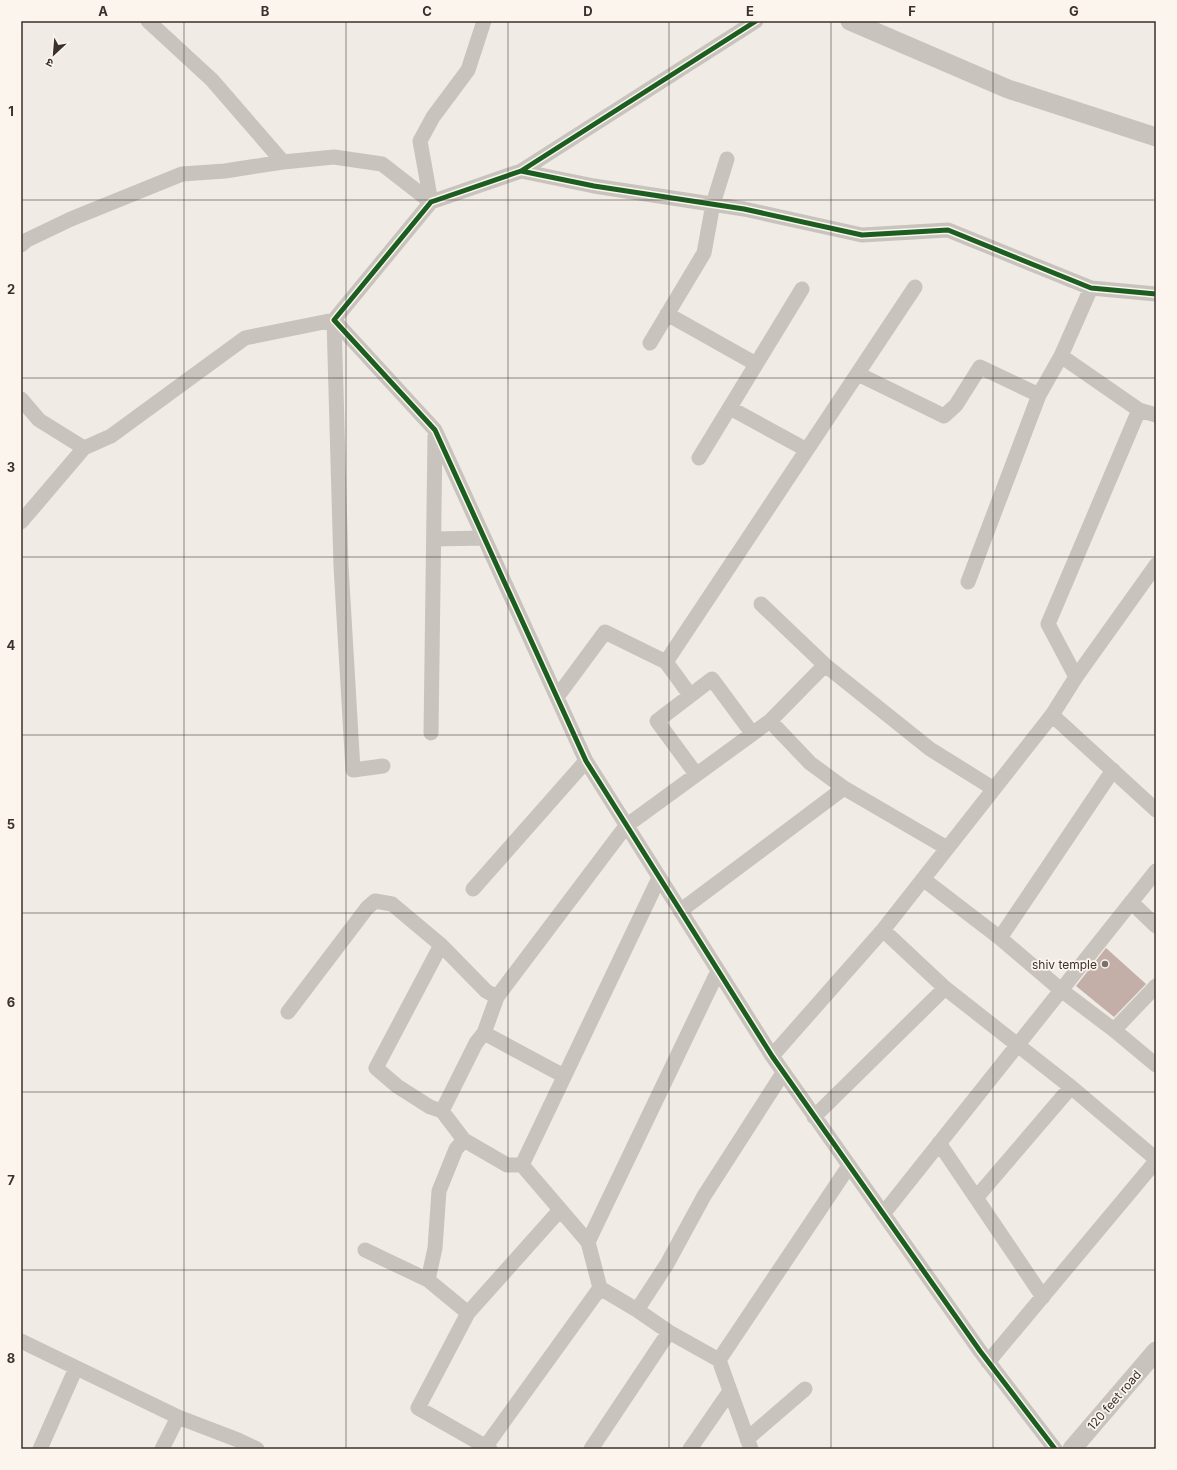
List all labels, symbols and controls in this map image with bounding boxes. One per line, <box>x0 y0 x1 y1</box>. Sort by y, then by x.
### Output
text: A <box>98 3 108 19</box>
text: B <box>261 3 270 19</box>
text: C <box>422 3 432 19</box>
text: D <box>583 3 593 19</box>
text: E <box>746 3 754 19</box>
text: F <box>908 3 916 19</box>
text: G <box>1069 3 1079 19</box>
north arrow <box>34 34 74 74</box>
text: उ <box>43 55 56 71</box>
text: 1 <box>8 103 14 119</box>
text: 2 <box>7 281 15 297</box>
text: 3 <box>7 459 15 475</box>
text: 4 <box>7 637 16 653</box>
text: 5 <box>7 816 15 832</box>
place label: shiv temple <box>1032 957 1097 972</box>
marker: shiv temple <box>1100 959 1110 969</box>
text: 6 <box>7 994 15 1010</box>
text: 7 <box>7 1172 15 1188</box>
text: 8 <box>7 1350 15 1366</box>
street label: 120 feet road <box>1084 1367 1144 1433</box>

